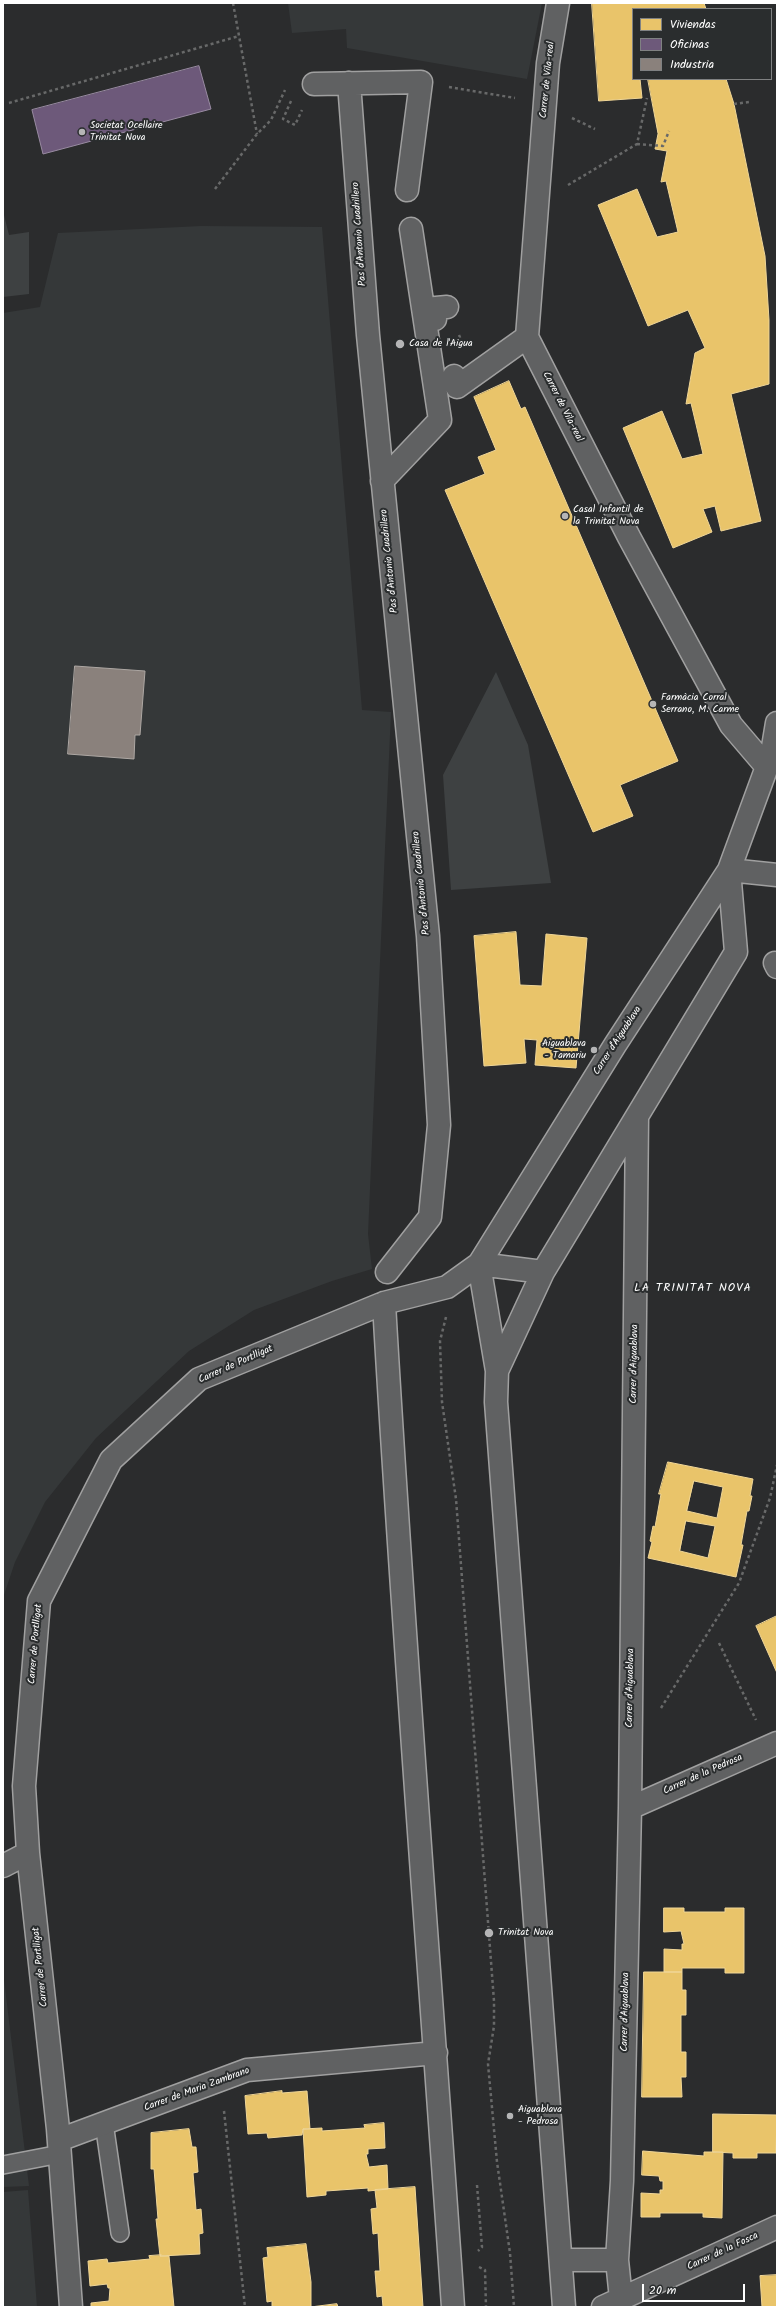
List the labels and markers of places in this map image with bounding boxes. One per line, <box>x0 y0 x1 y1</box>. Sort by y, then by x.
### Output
place label: Societat Ocellaire Trinitat Nova <box>90 120 162 144</box>
marker: Societat Ocellaire Trinitat Nova <box>77 127 87 137</box>
marker: Casa de l'Aigua <box>394 338 406 350</box>
place label: Casa de l'Aigua <box>409 338 473 350</box>
place label: Casal Infantil de la Trinitat Nova <box>573 504 643 528</box>
marker: Casal Infantil de la Trinitat Nova <box>560 511 570 521</box>
place label: Farmàcia Corral Serrano, M. Carme <box>661 692 739 716</box>
marker: Farmàcia Corral Serrano, M. Carme <box>648 699 658 709</box>
place label: Aiguablava - Tamariu <box>542 1038 586 1062</box>
marker: Aiguablava - Tamariu <box>589 1045 599 1055</box>
marker: Trinitat Nova <box>483 1927 495 1939</box>
place label: Trinitat Nova <box>498 1927 553 1939</box>
place label: Aiguablava - Pedrosa <box>518 2104 562 2128</box>
marker: Aiguablava - Pedrosa <box>505 2111 515 2121</box>

